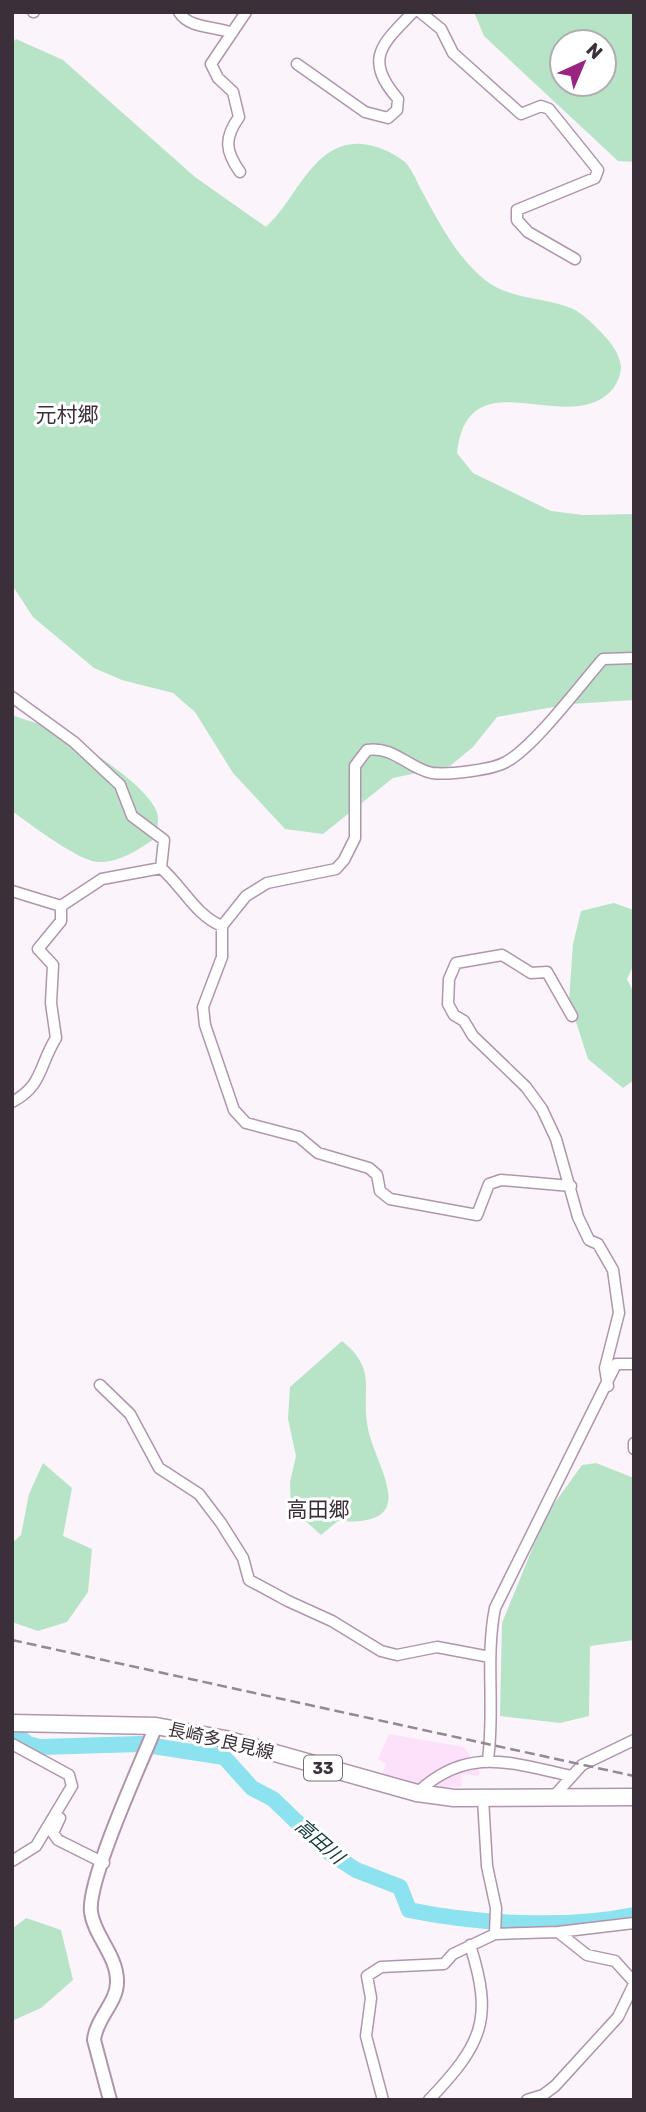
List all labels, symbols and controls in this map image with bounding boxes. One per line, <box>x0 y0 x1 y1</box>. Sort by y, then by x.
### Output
north arrow <box>548 28 618 98</box>
text: N <box>582 38 607 64</box>
district label: 元村郷 <box>36 402 99 427</box>
district label: 高田郷 <box>287 1497 350 1522</box>
street label: 長崎多良見線 <box>166 1718 276 1764</box>
road number: 33 <box>304 1756 342 1780</box>
water label: 高田川 <box>291 1814 350 1870</box>

